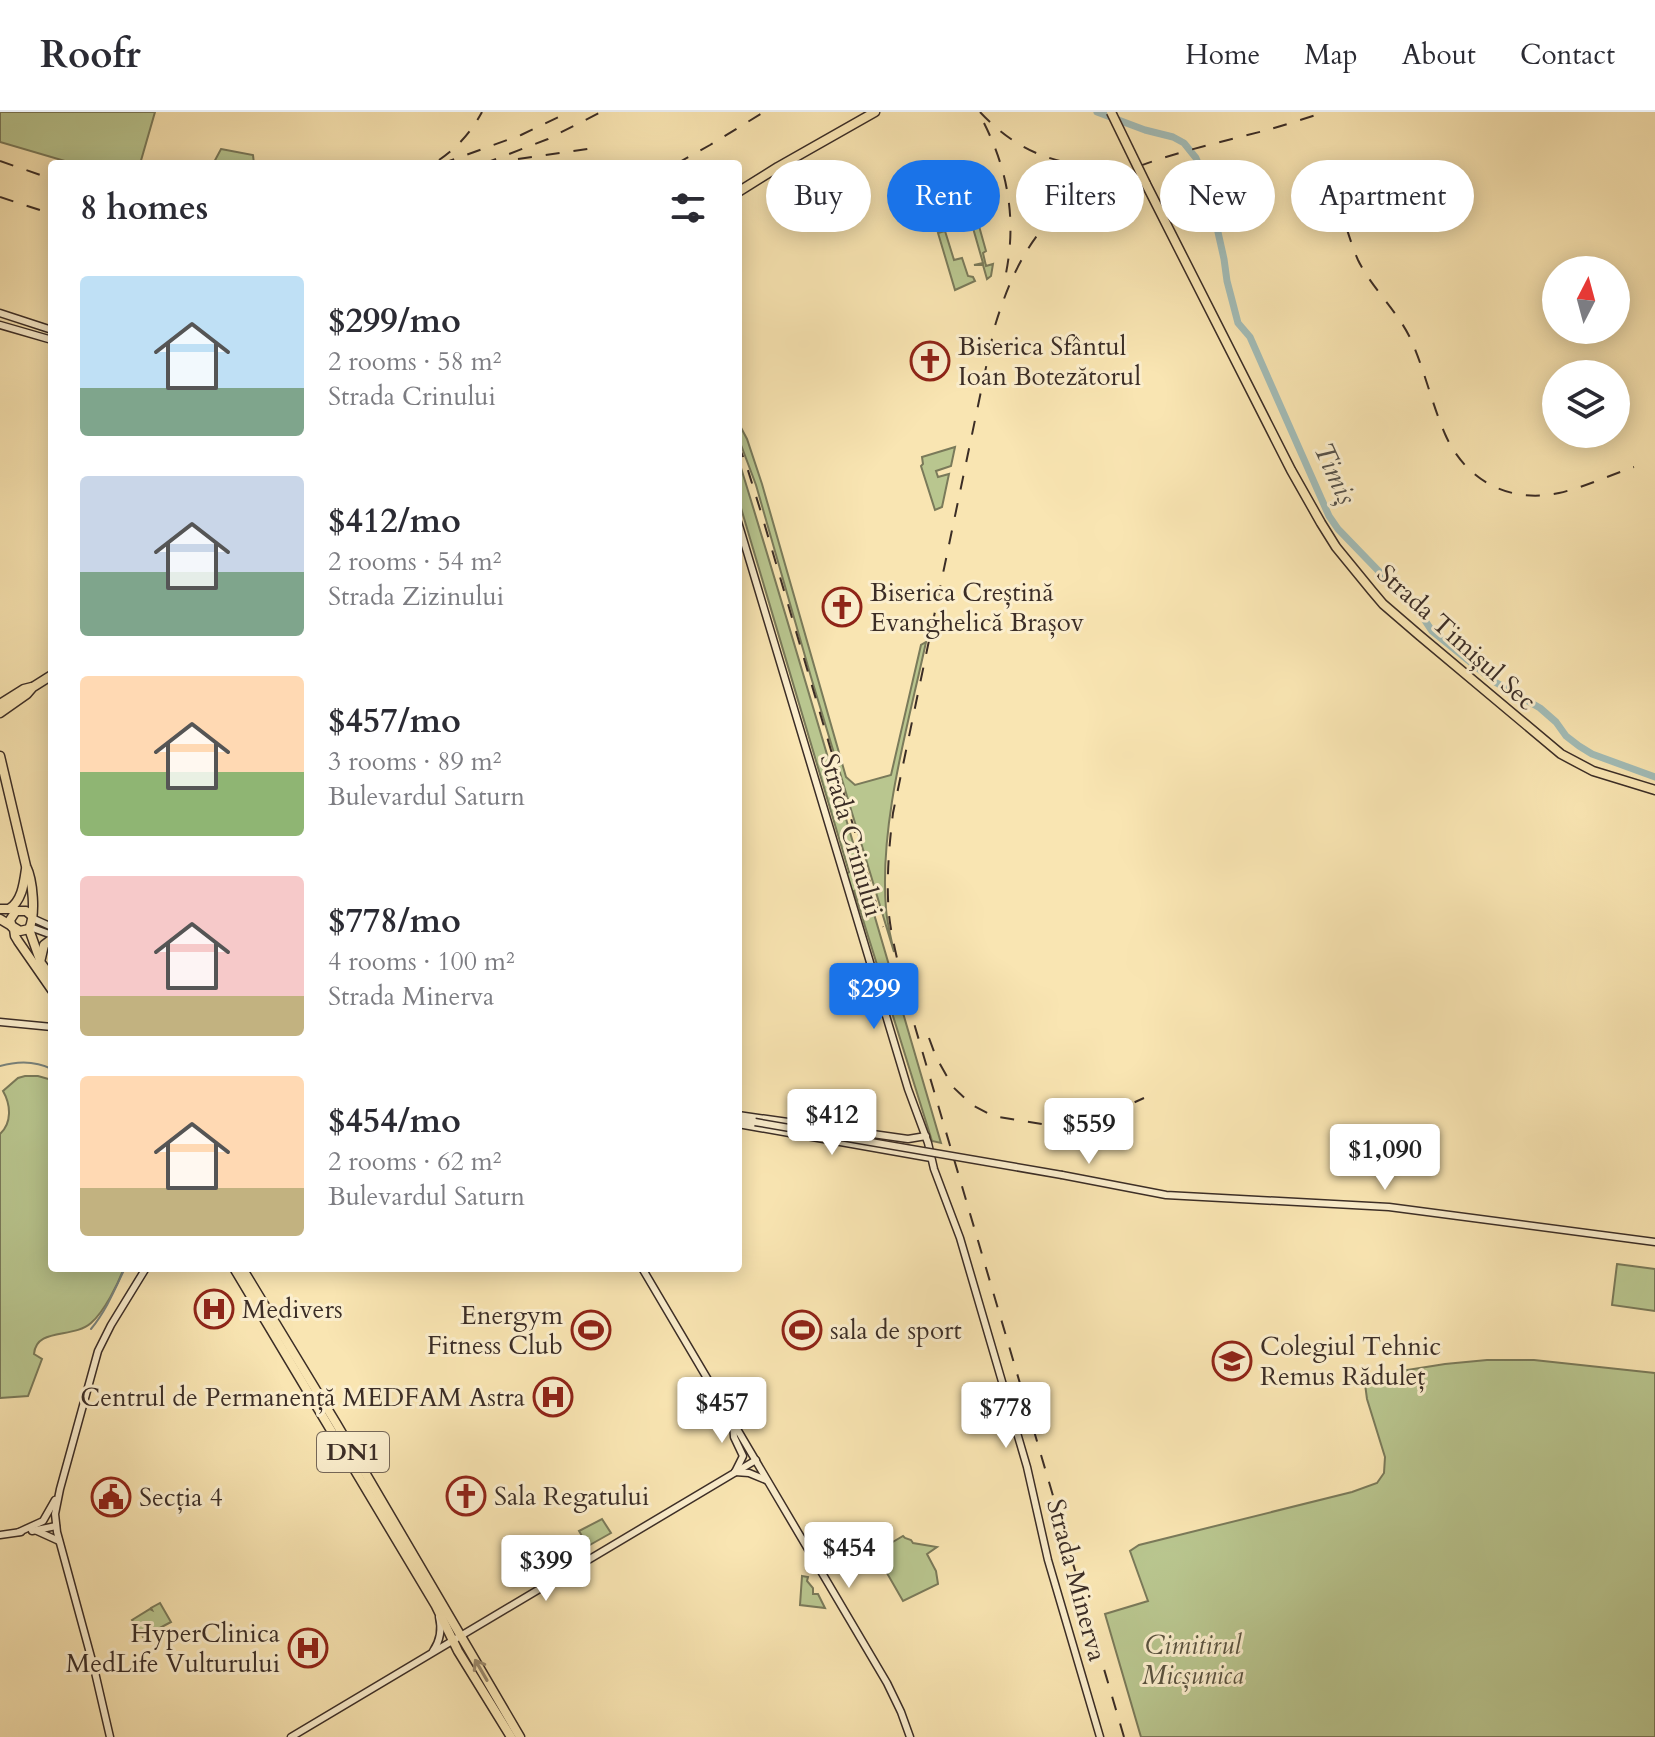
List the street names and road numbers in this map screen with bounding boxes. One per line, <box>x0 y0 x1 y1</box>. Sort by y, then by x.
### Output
street label: Strada Timișul Sec <box>1370 556 1544 718</box>
street label: Strada Crinului <box>812 750 891 921</box>
road number: DN1 <box>317 1432 389 1472</box>
street label: Strada Minerva <box>1038 1495 1115 1665</box>

